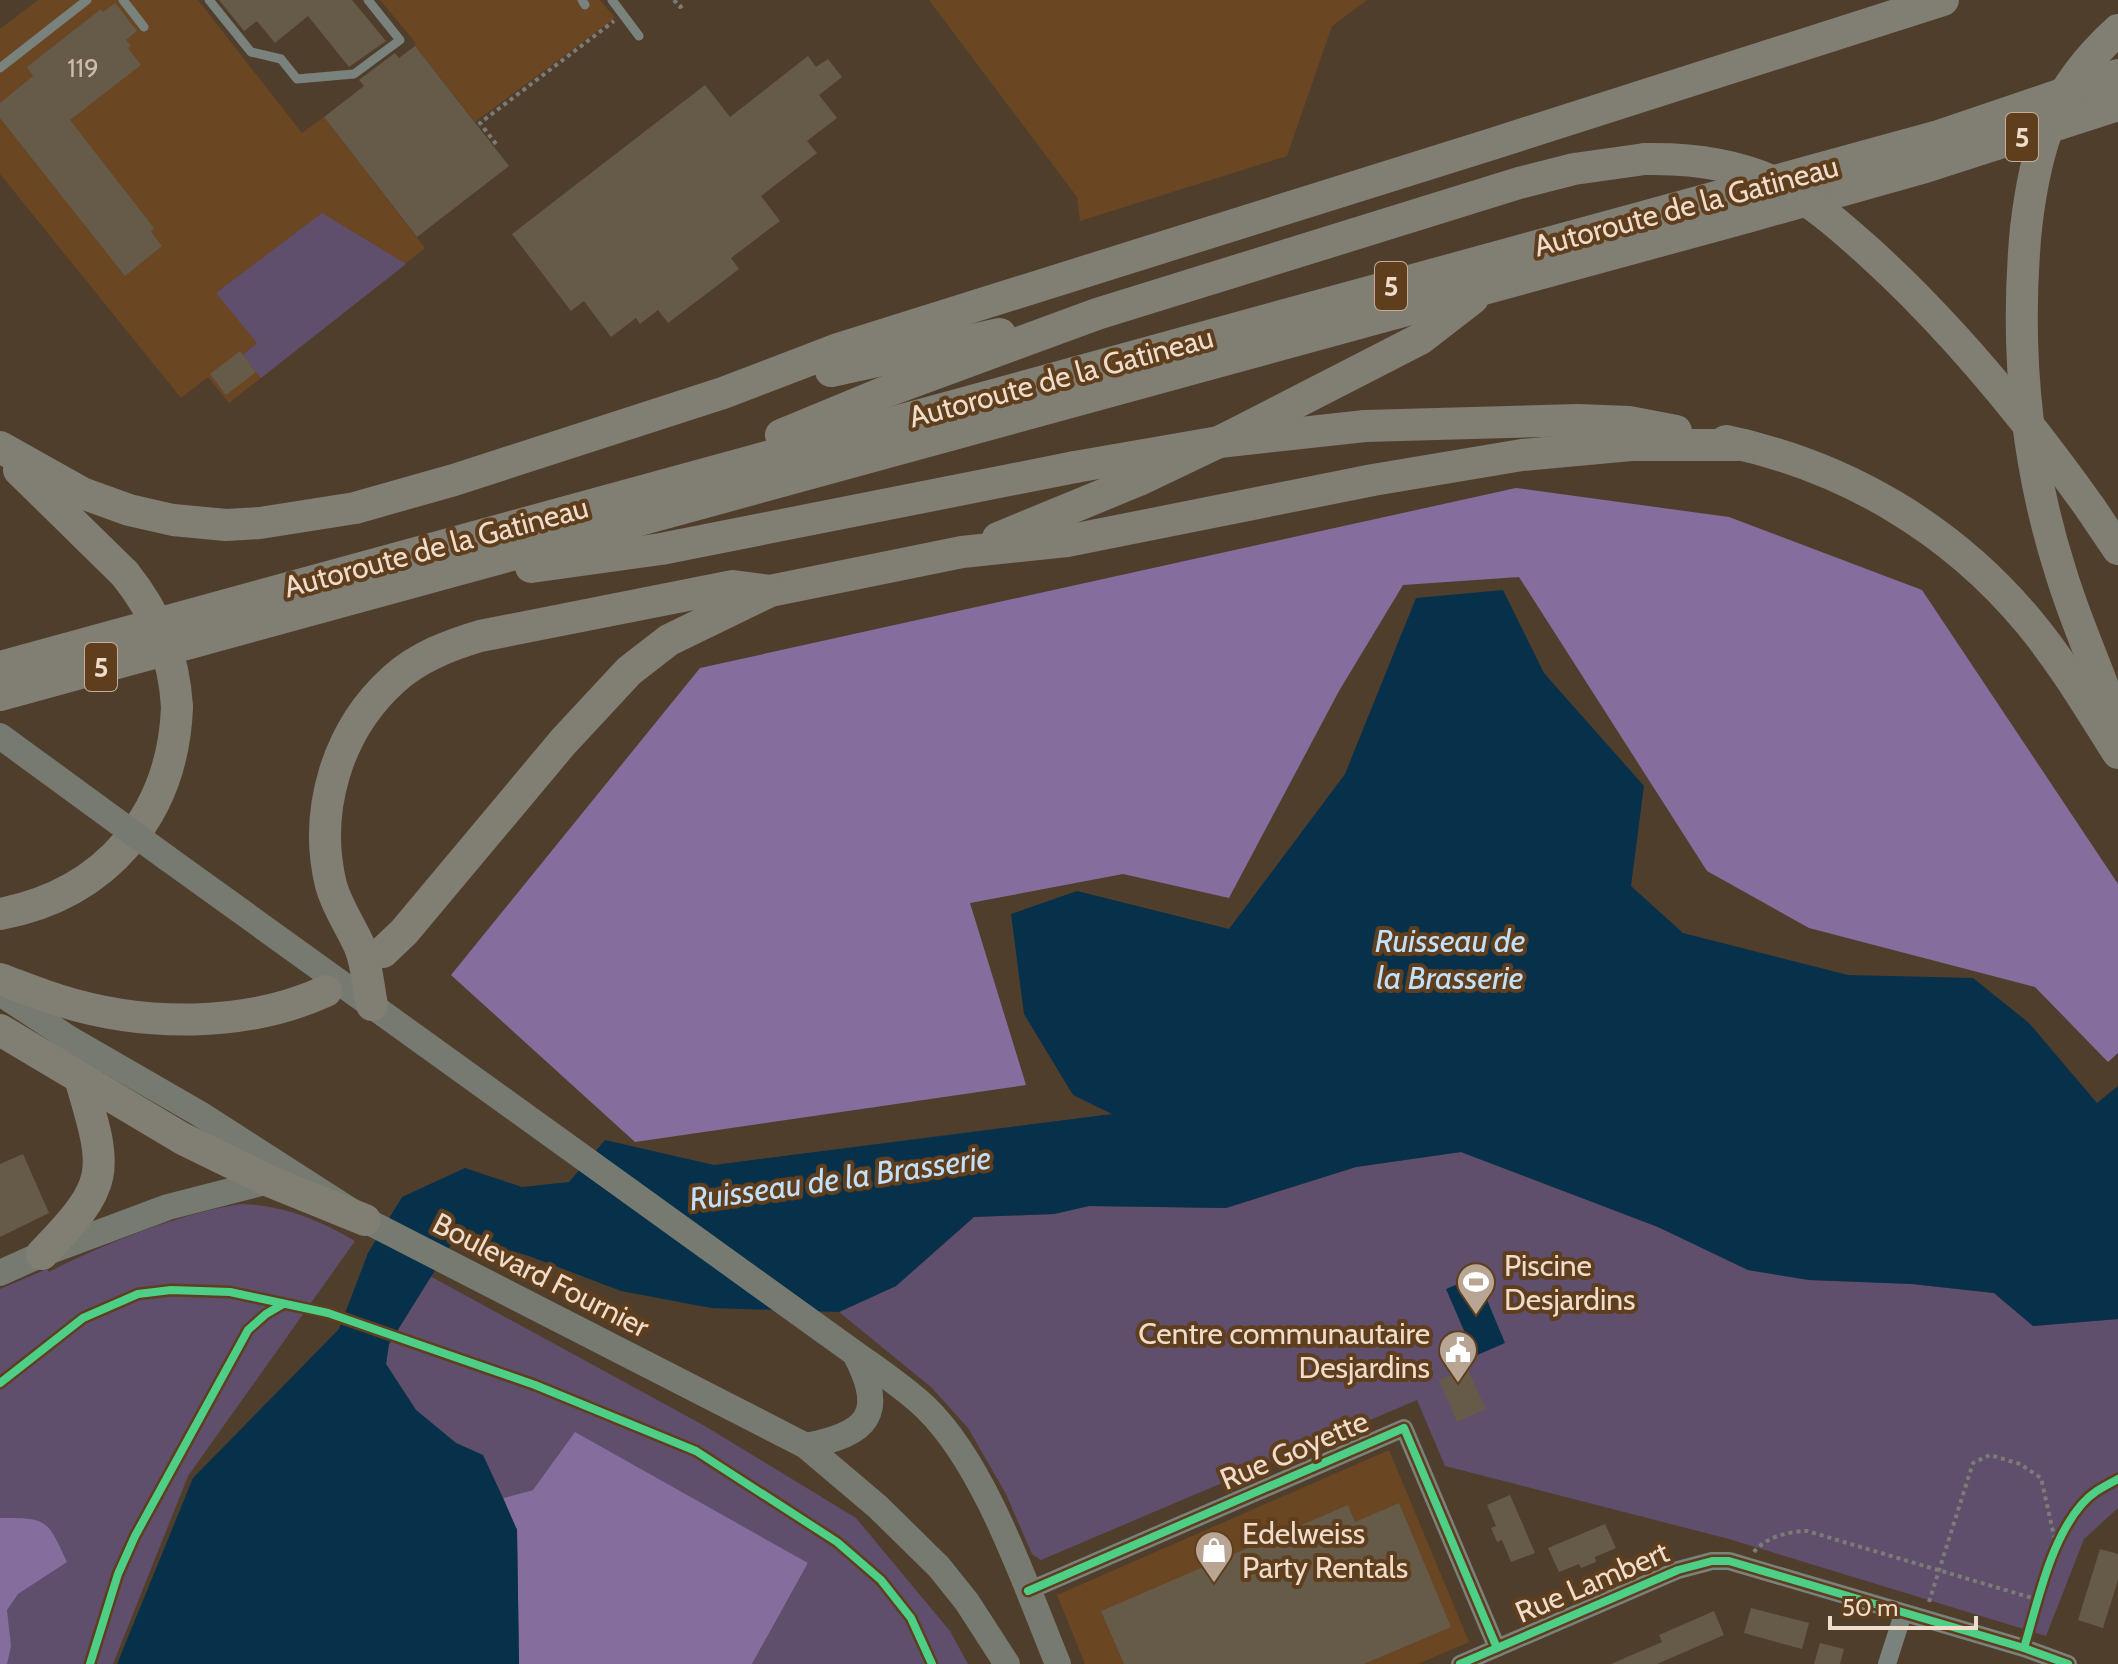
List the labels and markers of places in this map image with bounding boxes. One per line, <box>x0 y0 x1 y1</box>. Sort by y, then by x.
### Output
place label: Piscine Desjardins <box>1504 1247 1635 1318</box>
sports icon: Piscine Desjardins <box>1455 1261 1497 1316</box>
place label: Centre communautaire Desjardins <box>1138 1315 1430 1386</box>
public building icon: Centre communautaire Desjardins <box>1437 1329 1479 1384</box>
place label: Edelweiss Party Rentals <box>1242 1515 1408 1586</box>
shop icon: Edelweiss Party Rentals <box>1193 1529 1235 1584</box>

